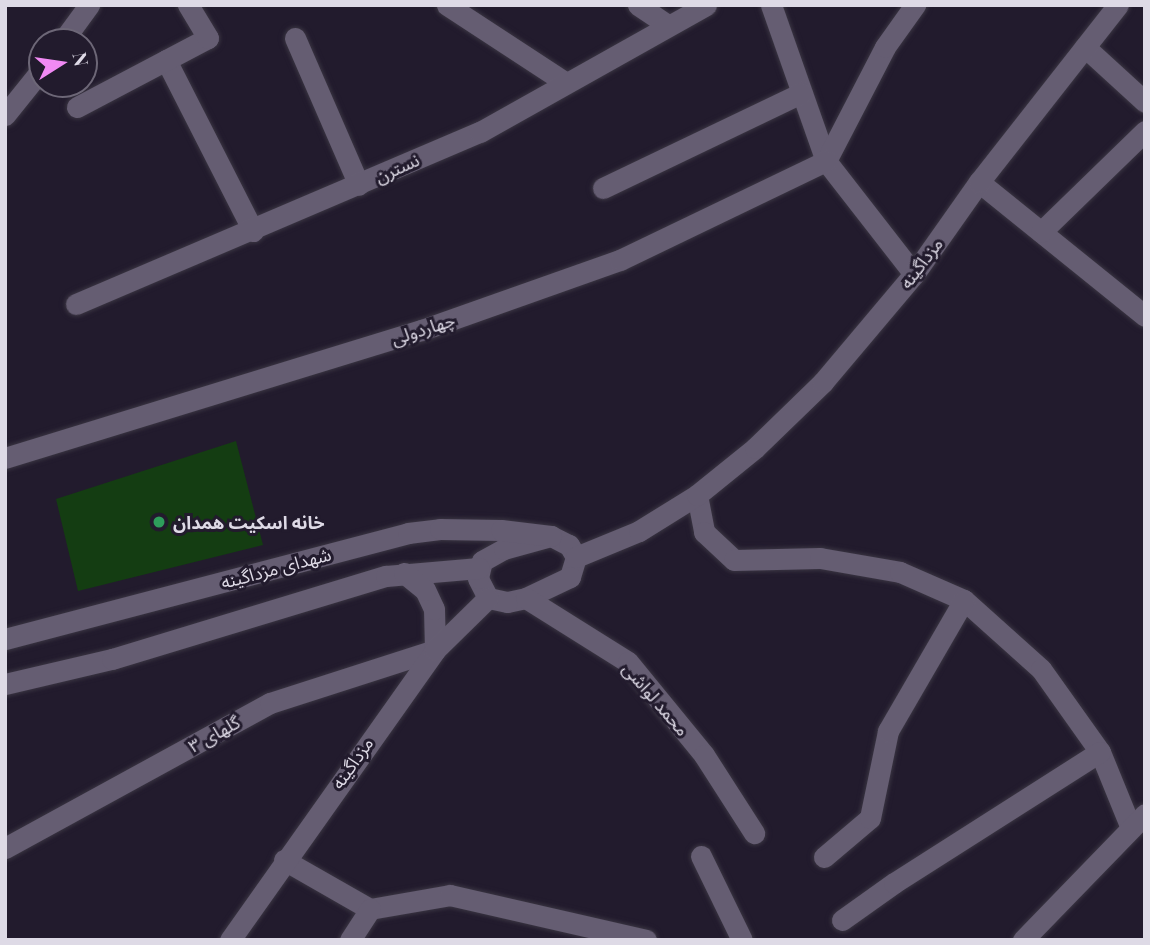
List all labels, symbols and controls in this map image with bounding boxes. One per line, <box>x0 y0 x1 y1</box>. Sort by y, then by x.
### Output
north arrow <box>28 28 98 98</box>
text: N <box>67 50 96 68</box>
street label: نسترن <box>371 149 423 187</box>
street label: مزداگینه <box>895 233 947 293</box>
street label: چهاردولی <box>388 309 458 349</box>
place label: خانه اسكيت همدان <box>173 511 325 533</box>
marker: خانه اسكيت همدان <box>151 514 167 530</box>
street label: شهدای مزداگینه <box>219 543 333 593</box>
street label: محمد لواشی <box>618 658 694 740</box>
street label: گلهای ۳ <box>184 711 244 757</box>
street label: مزداگینه <box>327 733 377 793</box>

